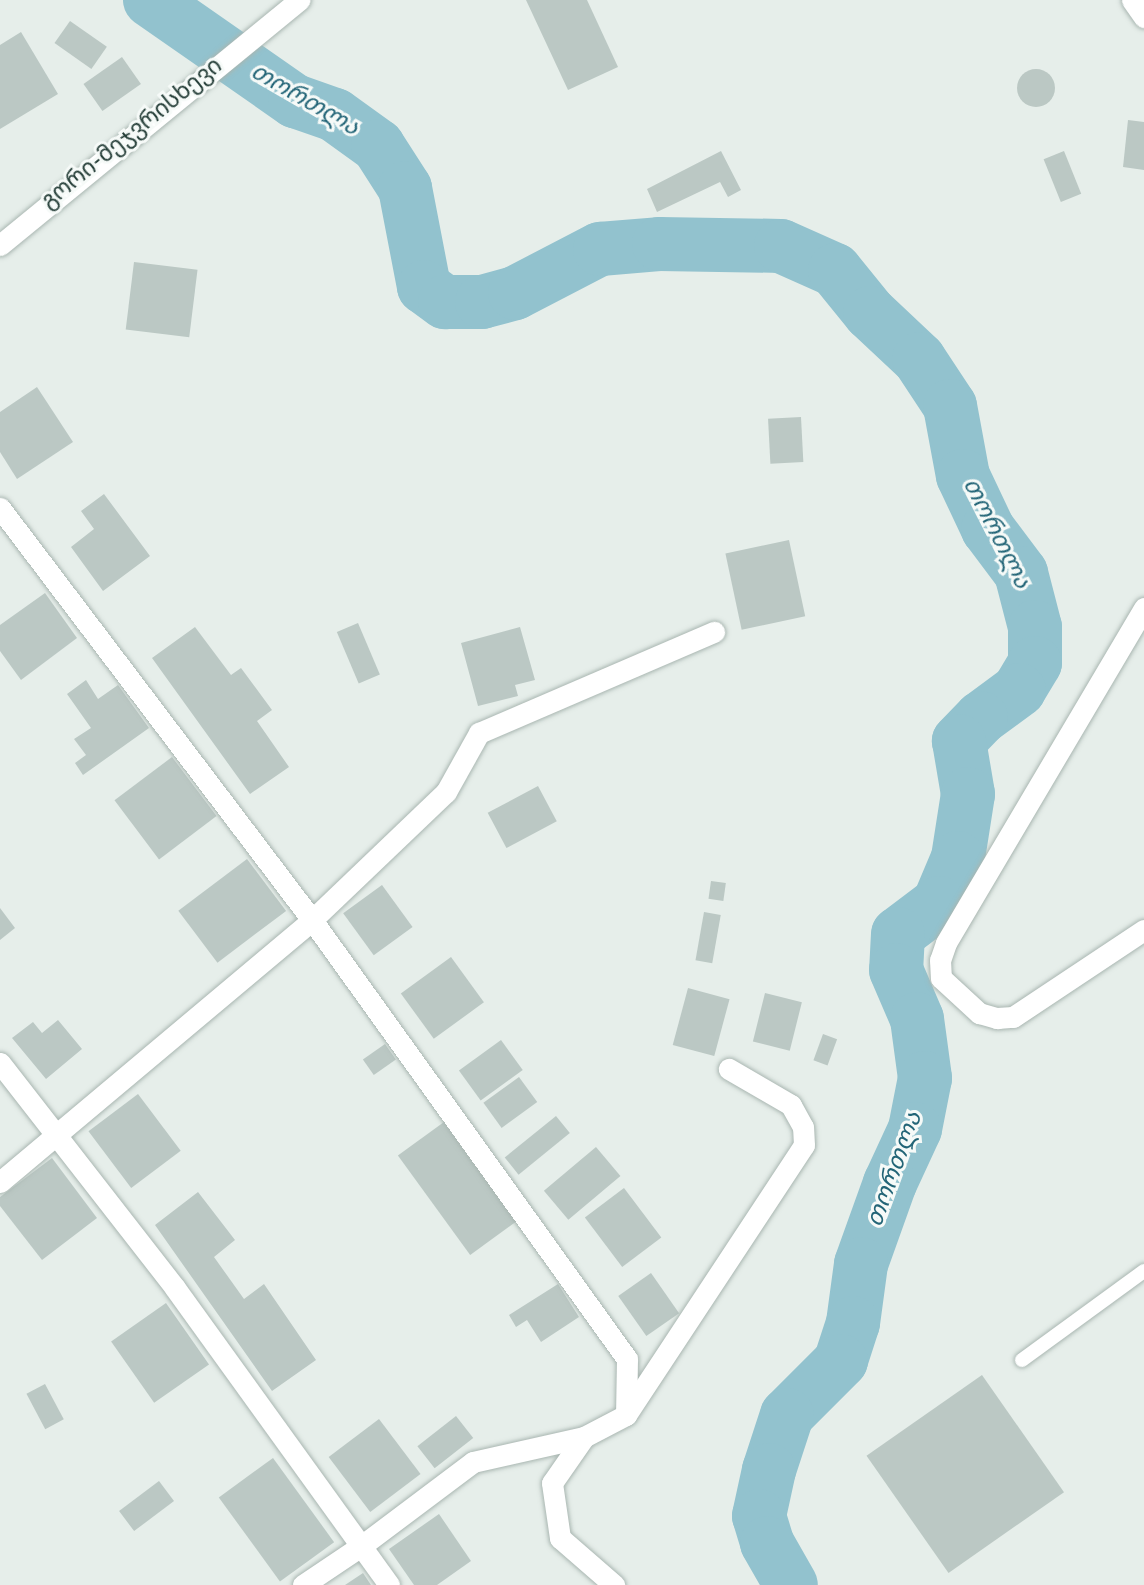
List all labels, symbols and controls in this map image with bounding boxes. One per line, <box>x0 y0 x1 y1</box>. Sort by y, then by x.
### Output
street label: გორი-მეჯვრისხევი <box>37 53 229 217</box>
water label: თორთლა <box>245 58 363 144</box>
water label: თორთლა <box>955 474 1035 594</box>
water label: თორთლა <box>862 1109 930 1231</box>

